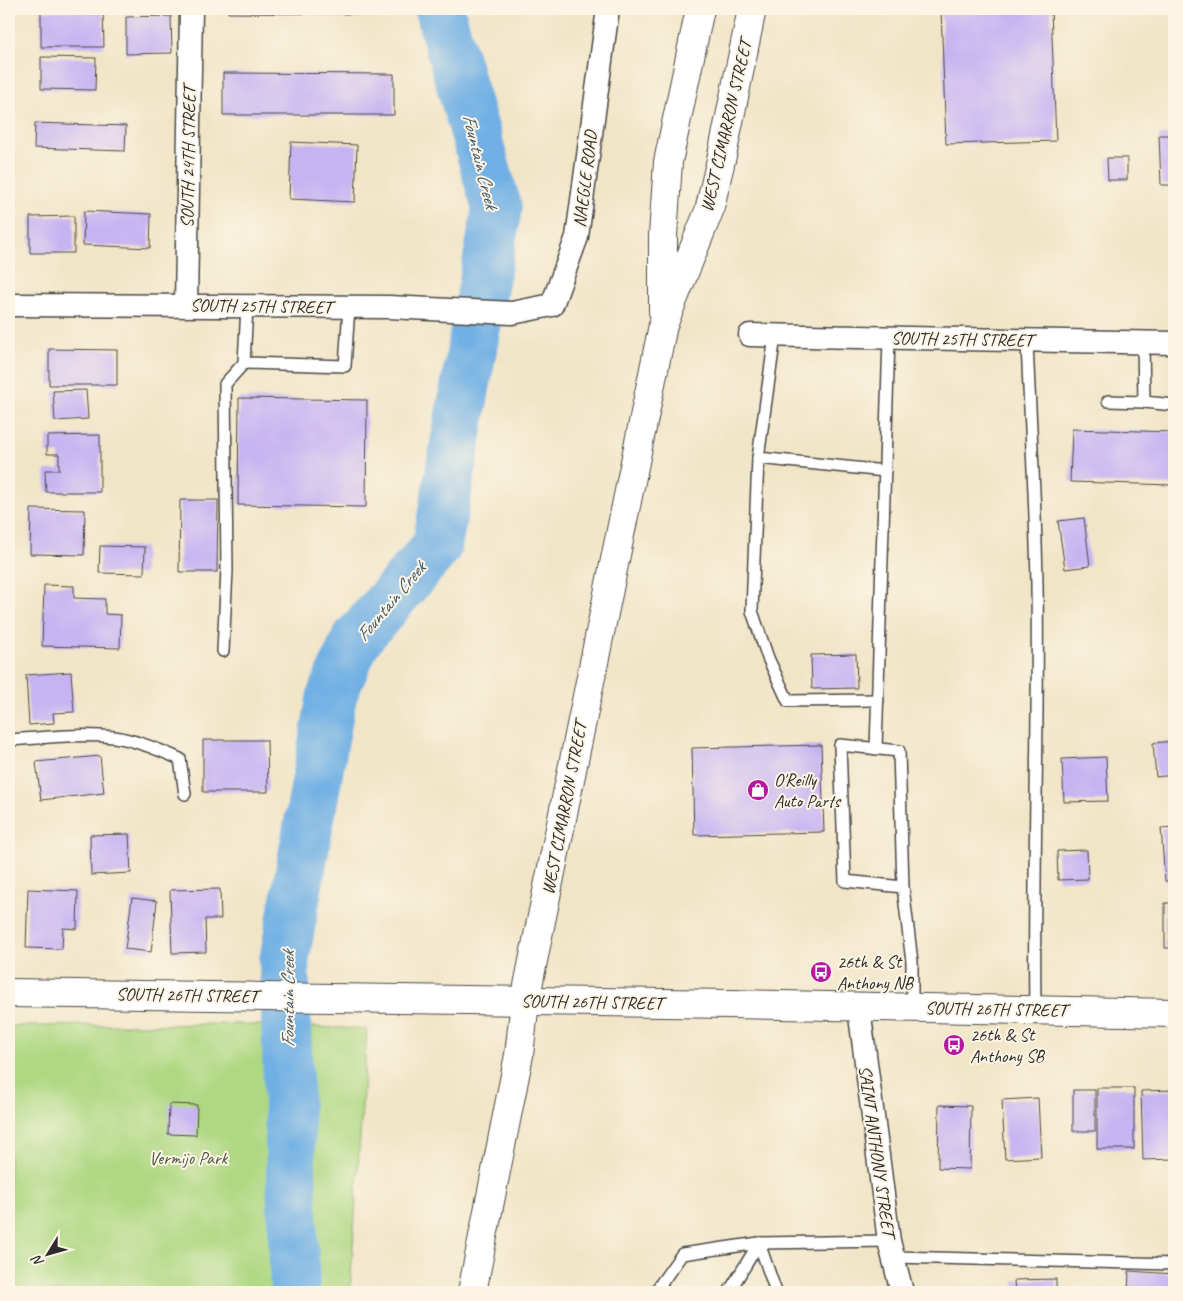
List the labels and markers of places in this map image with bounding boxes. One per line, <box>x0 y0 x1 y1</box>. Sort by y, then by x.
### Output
place label: O'Reilly Auto Parts <box>774 769 842 812</box>
shop icon: O'Reilly Auto Parts <box>746 778 770 802</box>
place label: 26th & St Anthony NB <box>837 951 915 994</box>
bus stop icon: 26th & St Anthony NB <box>809 960 833 984</box>
place label: 26th & St Anthony SB <box>970 1024 1046 1067</box>
bus stop icon: 26th & St Anthony SB <box>942 1033 966 1057</box>

